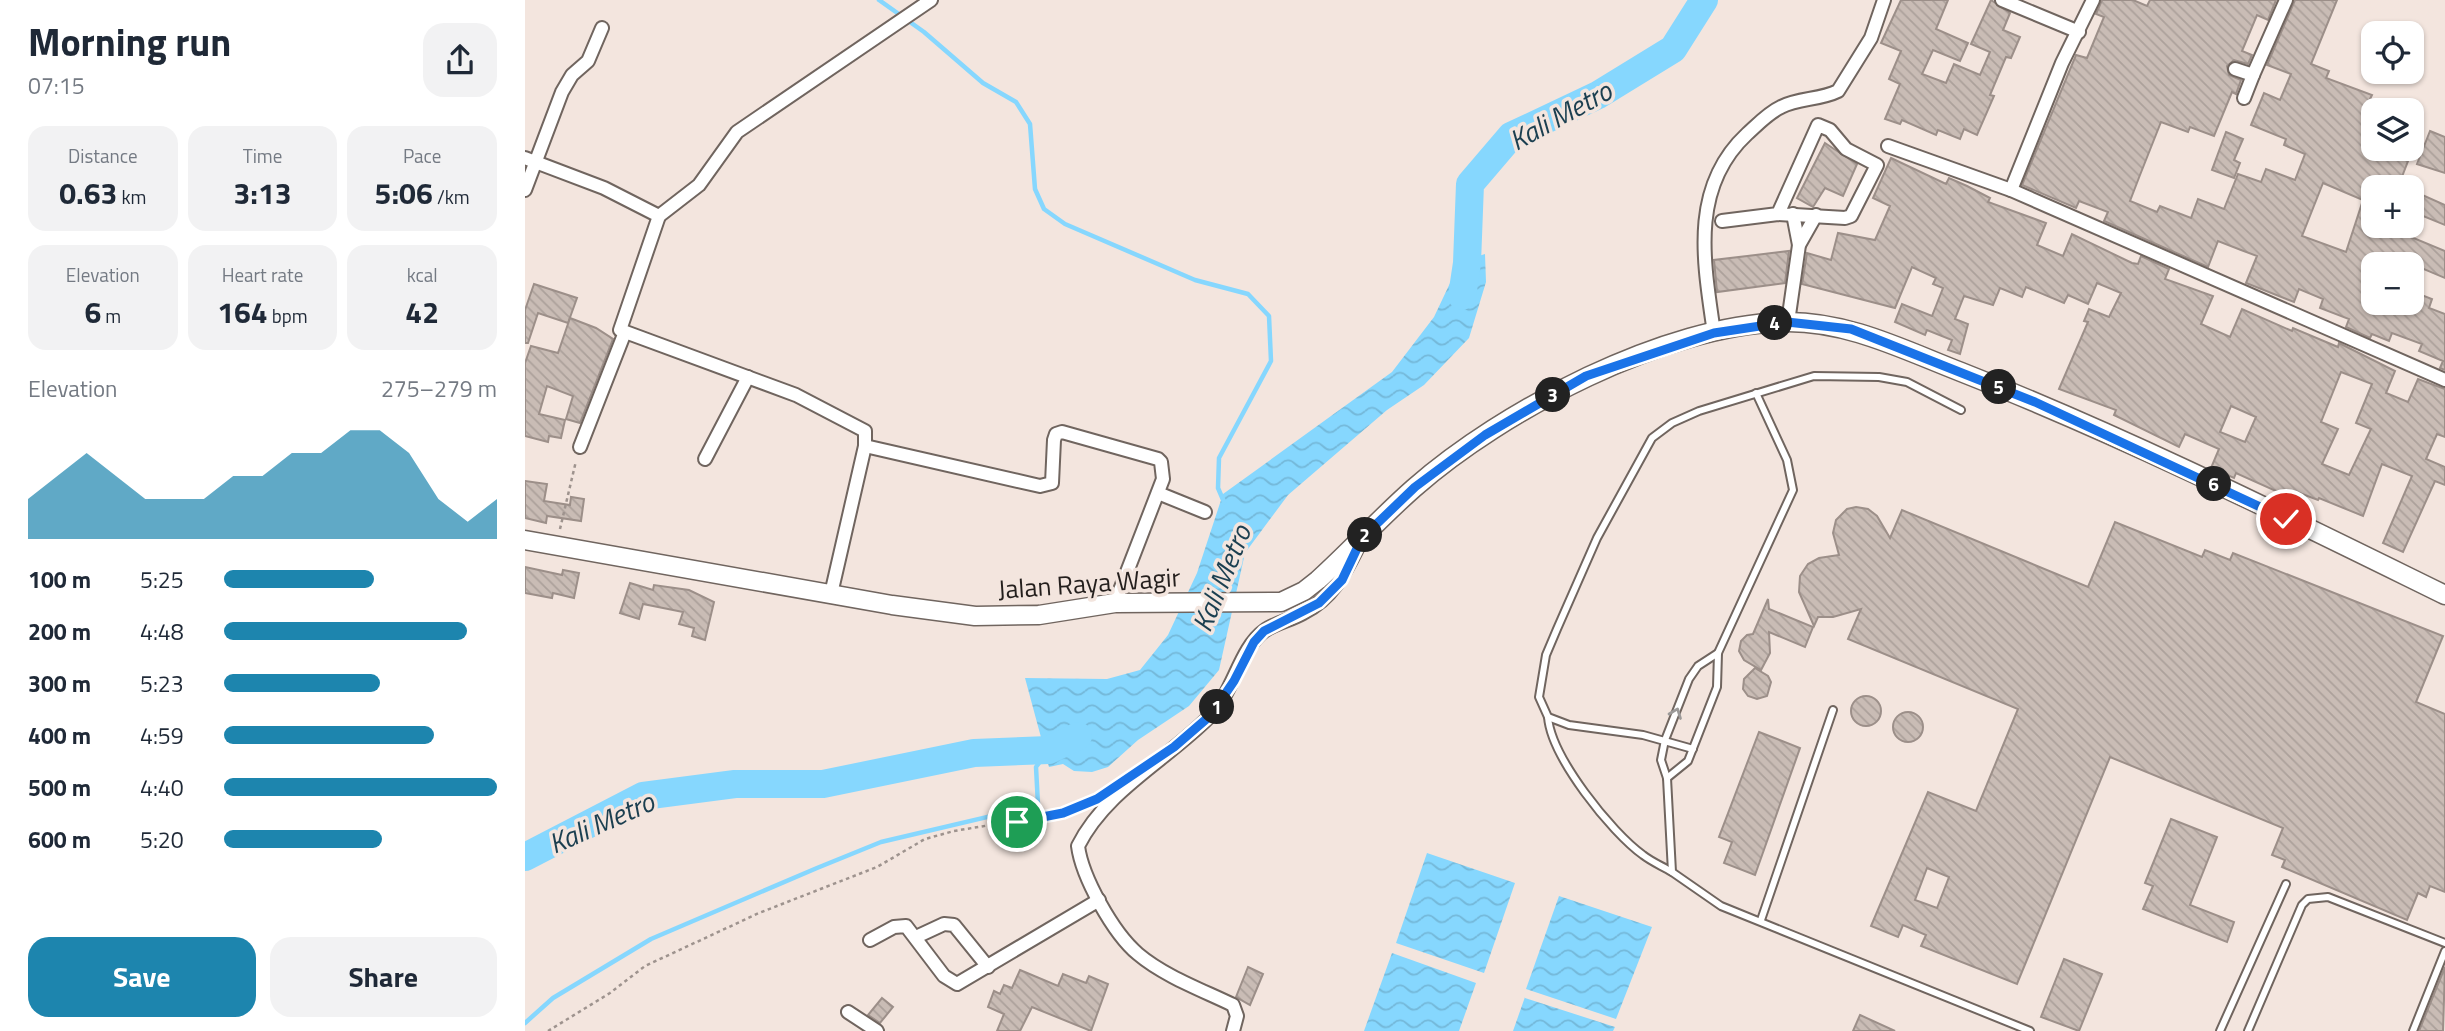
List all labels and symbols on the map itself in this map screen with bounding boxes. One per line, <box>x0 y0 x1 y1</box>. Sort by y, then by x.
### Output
water label: Kali Metro <box>1501 69 1620 161</box>
pin: 4 <box>1757 306 1793 340</box>
pin: 5 <box>1981 370 2017 404</box>
pin: 3 <box>1535 378 1571 412</box>
pin: 6 <box>2197 466 2231 502</box>
pin <box>2256 489 2316 549</box>
water label: Kali Metro <box>1180 517 1262 638</box>
pin: 2 <box>1347 518 1383 552</box>
street label: Jalan Raya Wagir <box>996 557 1182 609</box>
pin: 1 <box>1199 690 1235 724</box>
one-way arrow <box>1667 707 1681 719</box>
water label: Kali Metro <box>541 779 662 864</box>
pin <box>987 792 1047 852</box>

